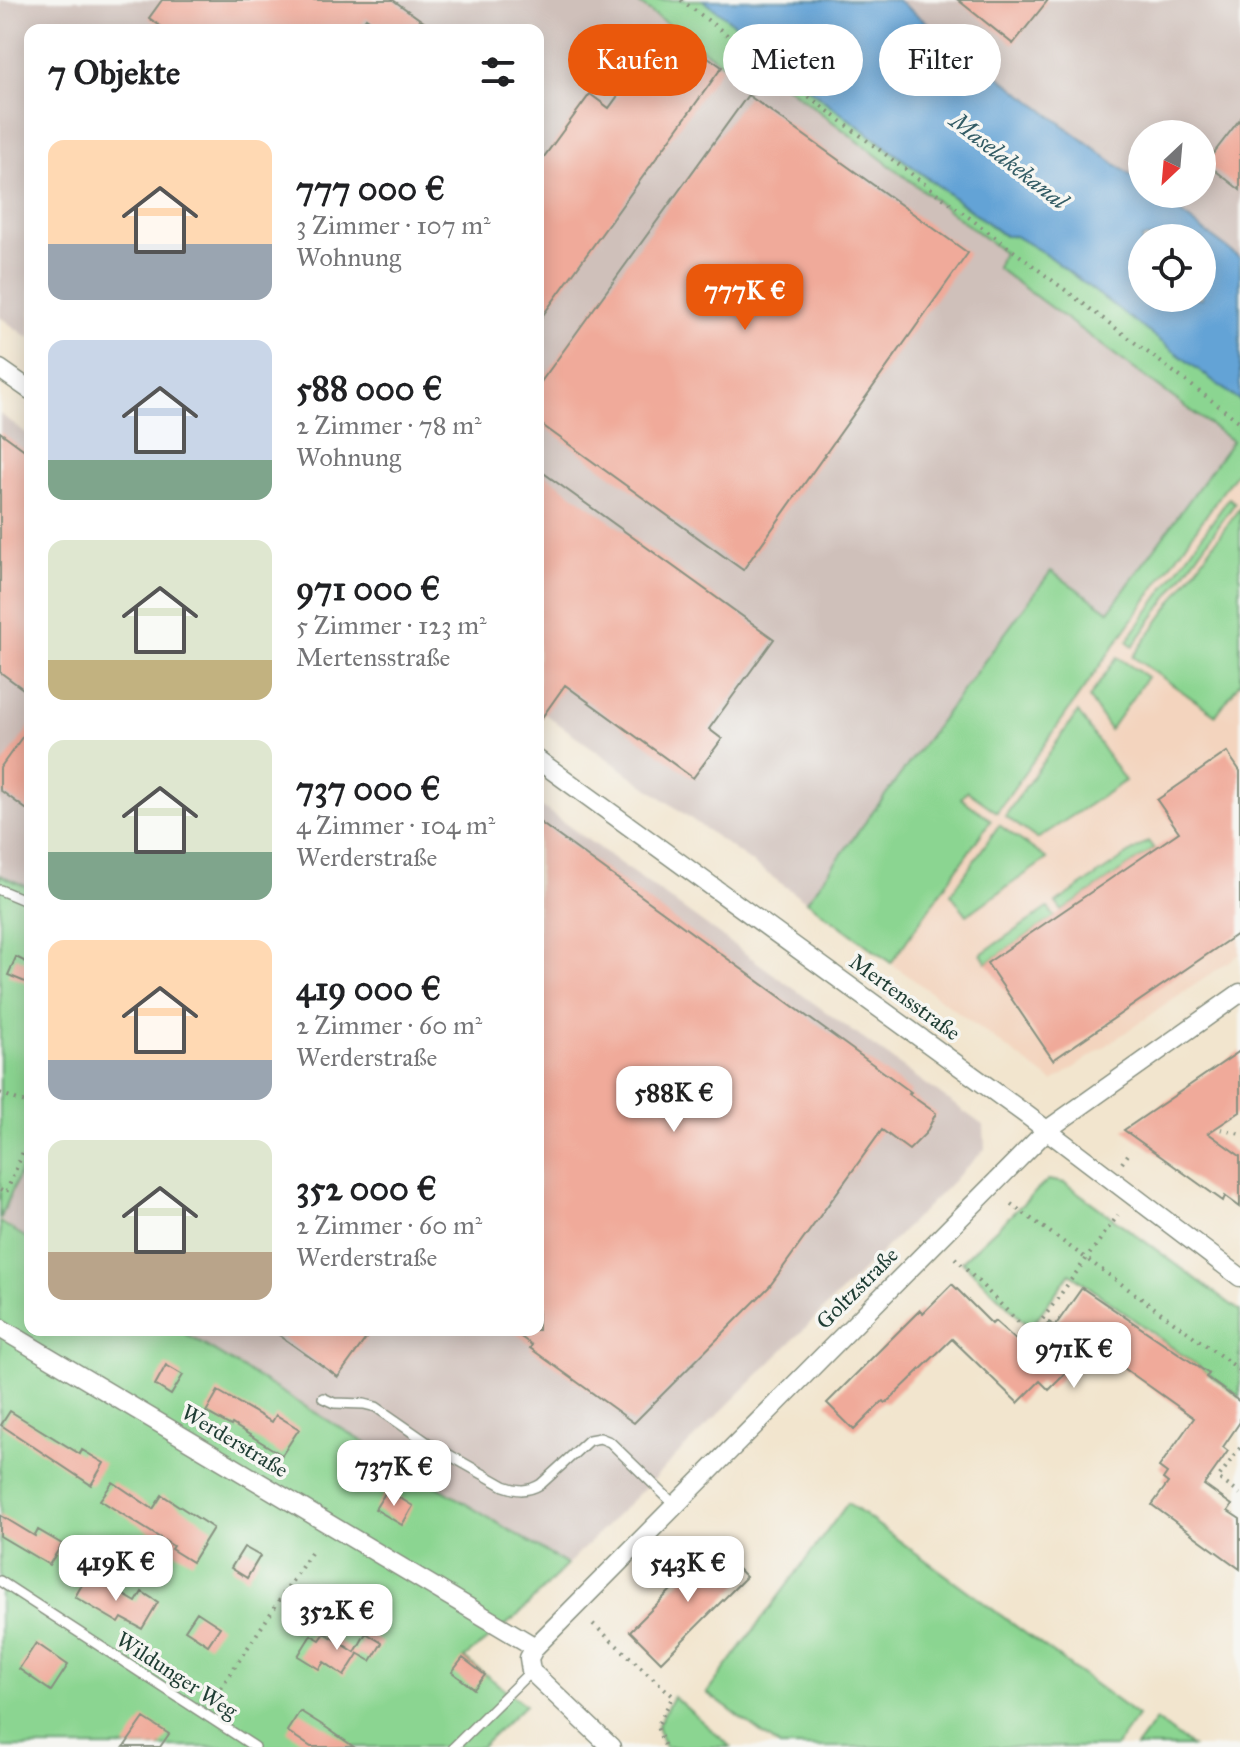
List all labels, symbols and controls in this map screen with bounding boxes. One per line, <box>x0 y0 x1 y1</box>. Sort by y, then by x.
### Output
chip: Kaufen <box>568 24 707 96</box>
chip: Mieten <box>723 24 863 96</box>
chip: Filter <box>879 24 1001 96</box>
icon: filters <box>476 50 520 94</box>
text: 7 Objekte <box>48 52 180 93</box>
water label: Maselakekanal <box>943 105 1076 218</box>
north arrow <box>1128 120 1216 208</box>
map controls <box>1128 120 1216 312</box>
text: 777 000 € <box>296 168 445 209</box>
icon: home <box>112 172 208 268</box>
text: 3 Zimmer · 107 m² <box>296 209 491 241</box>
button: locate <box>1128 224 1216 312</box>
text: Wohnung <box>296 241 401 273</box>
pin: 777K € <box>680 264 810 332</box>
text: 777K € <box>704 274 786 306</box>
text: 588 000 € <box>296 368 443 409</box>
icon: home <box>112 372 208 468</box>
text: 2 Zimmer · 78 m² <box>296 409 482 441</box>
text: Wohnung <box>296 441 401 473</box>
text: 971 000 € <box>296 568 440 609</box>
icon: home <box>112 572 208 668</box>
text: 5 Zimmer · 123 m² <box>296 609 487 641</box>
text: Mertensstraße <box>296 641 450 673</box>
text: 737 000 € <box>296 768 441 809</box>
icon: home <box>112 772 208 868</box>
text: 4 Zimmer · 104 m² <box>296 809 495 841</box>
text: Werderstraße <box>296 841 437 873</box>
street label: Mertensstraße <box>844 948 966 1046</box>
text: 419 000 € <box>296 968 441 1009</box>
icon: home <box>112 972 208 1068</box>
text: 2 Zimmer · 60 m² <box>296 1009 482 1041</box>
text: Werderstraße <box>296 1041 437 1073</box>
pin: 588K € <box>609 1066 739 1134</box>
text: 588K € <box>634 1076 714 1108</box>
text: 352 000 € <box>296 1168 437 1209</box>
icon: home <box>112 1172 208 1268</box>
text: 2 Zimmer · 60 m² <box>296 1209 482 1241</box>
text: Werderstraße <box>296 1241 437 1273</box>
street label: Goltzstraße <box>810 1241 904 1335</box>
pin: 971K € <box>1009 1322 1139 1390</box>
text: 971K € <box>1035 1332 1113 1364</box>
street label: Werderstraße <box>177 1399 293 1483</box>
pin: 737K € <box>329 1440 459 1508</box>
text: 737K € <box>355 1450 433 1482</box>
pin: 419K € <box>51 1535 181 1603</box>
pin: 543K € <box>623 1536 753 1604</box>
text: 419K € <box>77 1545 155 1577</box>
text: 543K € <box>650 1546 726 1578</box>
pin: 352K € <box>272 1584 402 1652</box>
text: 352K € <box>299 1594 375 1626</box>
street label: Wildunger Weg <box>111 1626 243 1725</box>

